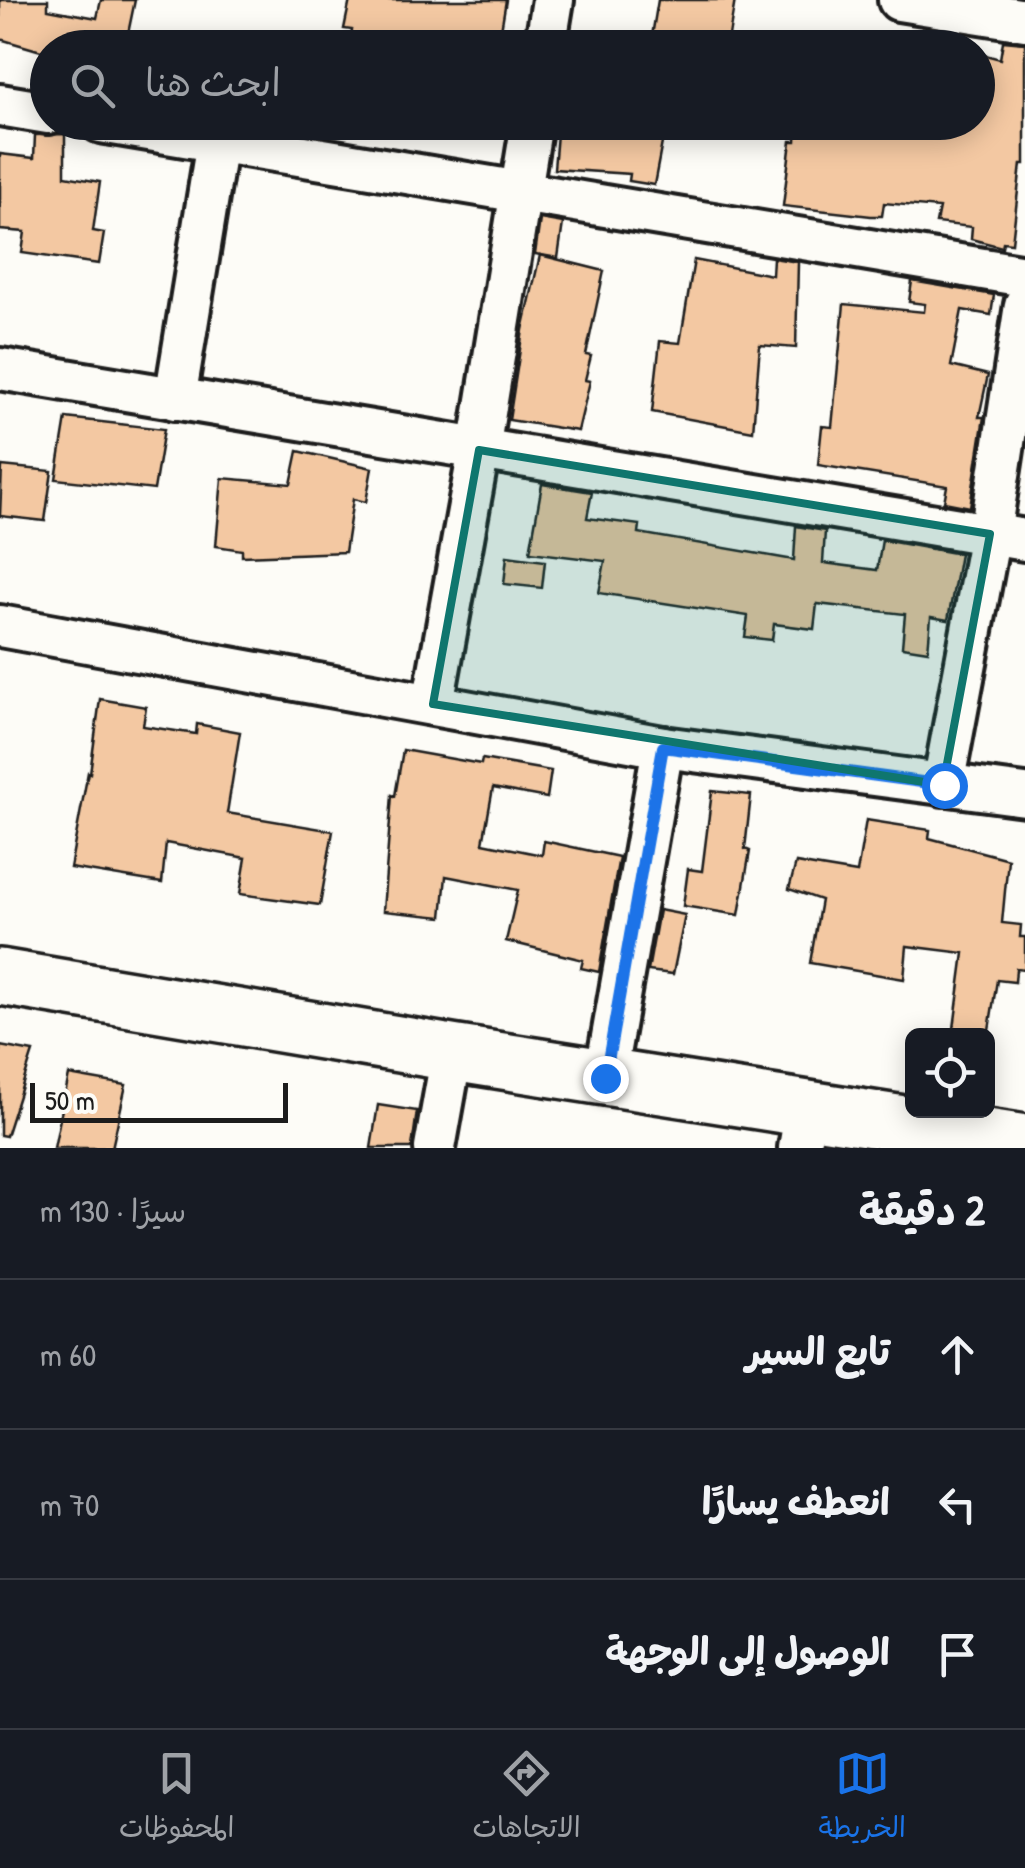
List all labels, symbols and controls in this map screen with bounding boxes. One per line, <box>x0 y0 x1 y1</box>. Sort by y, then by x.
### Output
search box <box>30 30 995 140</box>
text: ابحث هنا <box>145 56 281 108</box>
icon: search <box>65 58 120 113</box>
route start <box>922 763 968 809</box>
map controls <box>905 1028 995 1118</box>
button: locate <box>905 1028 995 1118</box>
route end <box>583 1056 629 1102</box>
scale bar <box>30 1078 288 1122</box>
text: 50 m <box>45 1081 95 1119</box>
text: 2 دقيقة <box>859 1181 985 1238</box>
text: سيرًا · 130 m <box>40 1189 186 1232</box>
text: تابع السير <box>746 1325 890 1377</box>
icon: ahead <box>930 1327 985 1382</box>
text: 60 m <box>40 1333 96 1376</box>
text: انعطف يسارًا <box>702 1475 890 1527</box>
icon: left <box>930 1477 985 1532</box>
text: 70 m <box>40 1483 99 1526</box>
text: الوصول إلى الوجهة <box>605 1625 890 1677</box>
icon: arrive <box>930 1627 985 1682</box>
tab: المحفوظات <box>119 1746 234 1852</box>
tab: الاتجاهات <box>472 1746 581 1852</box>
tab: الخريطة <box>819 1746 906 1852</box>

